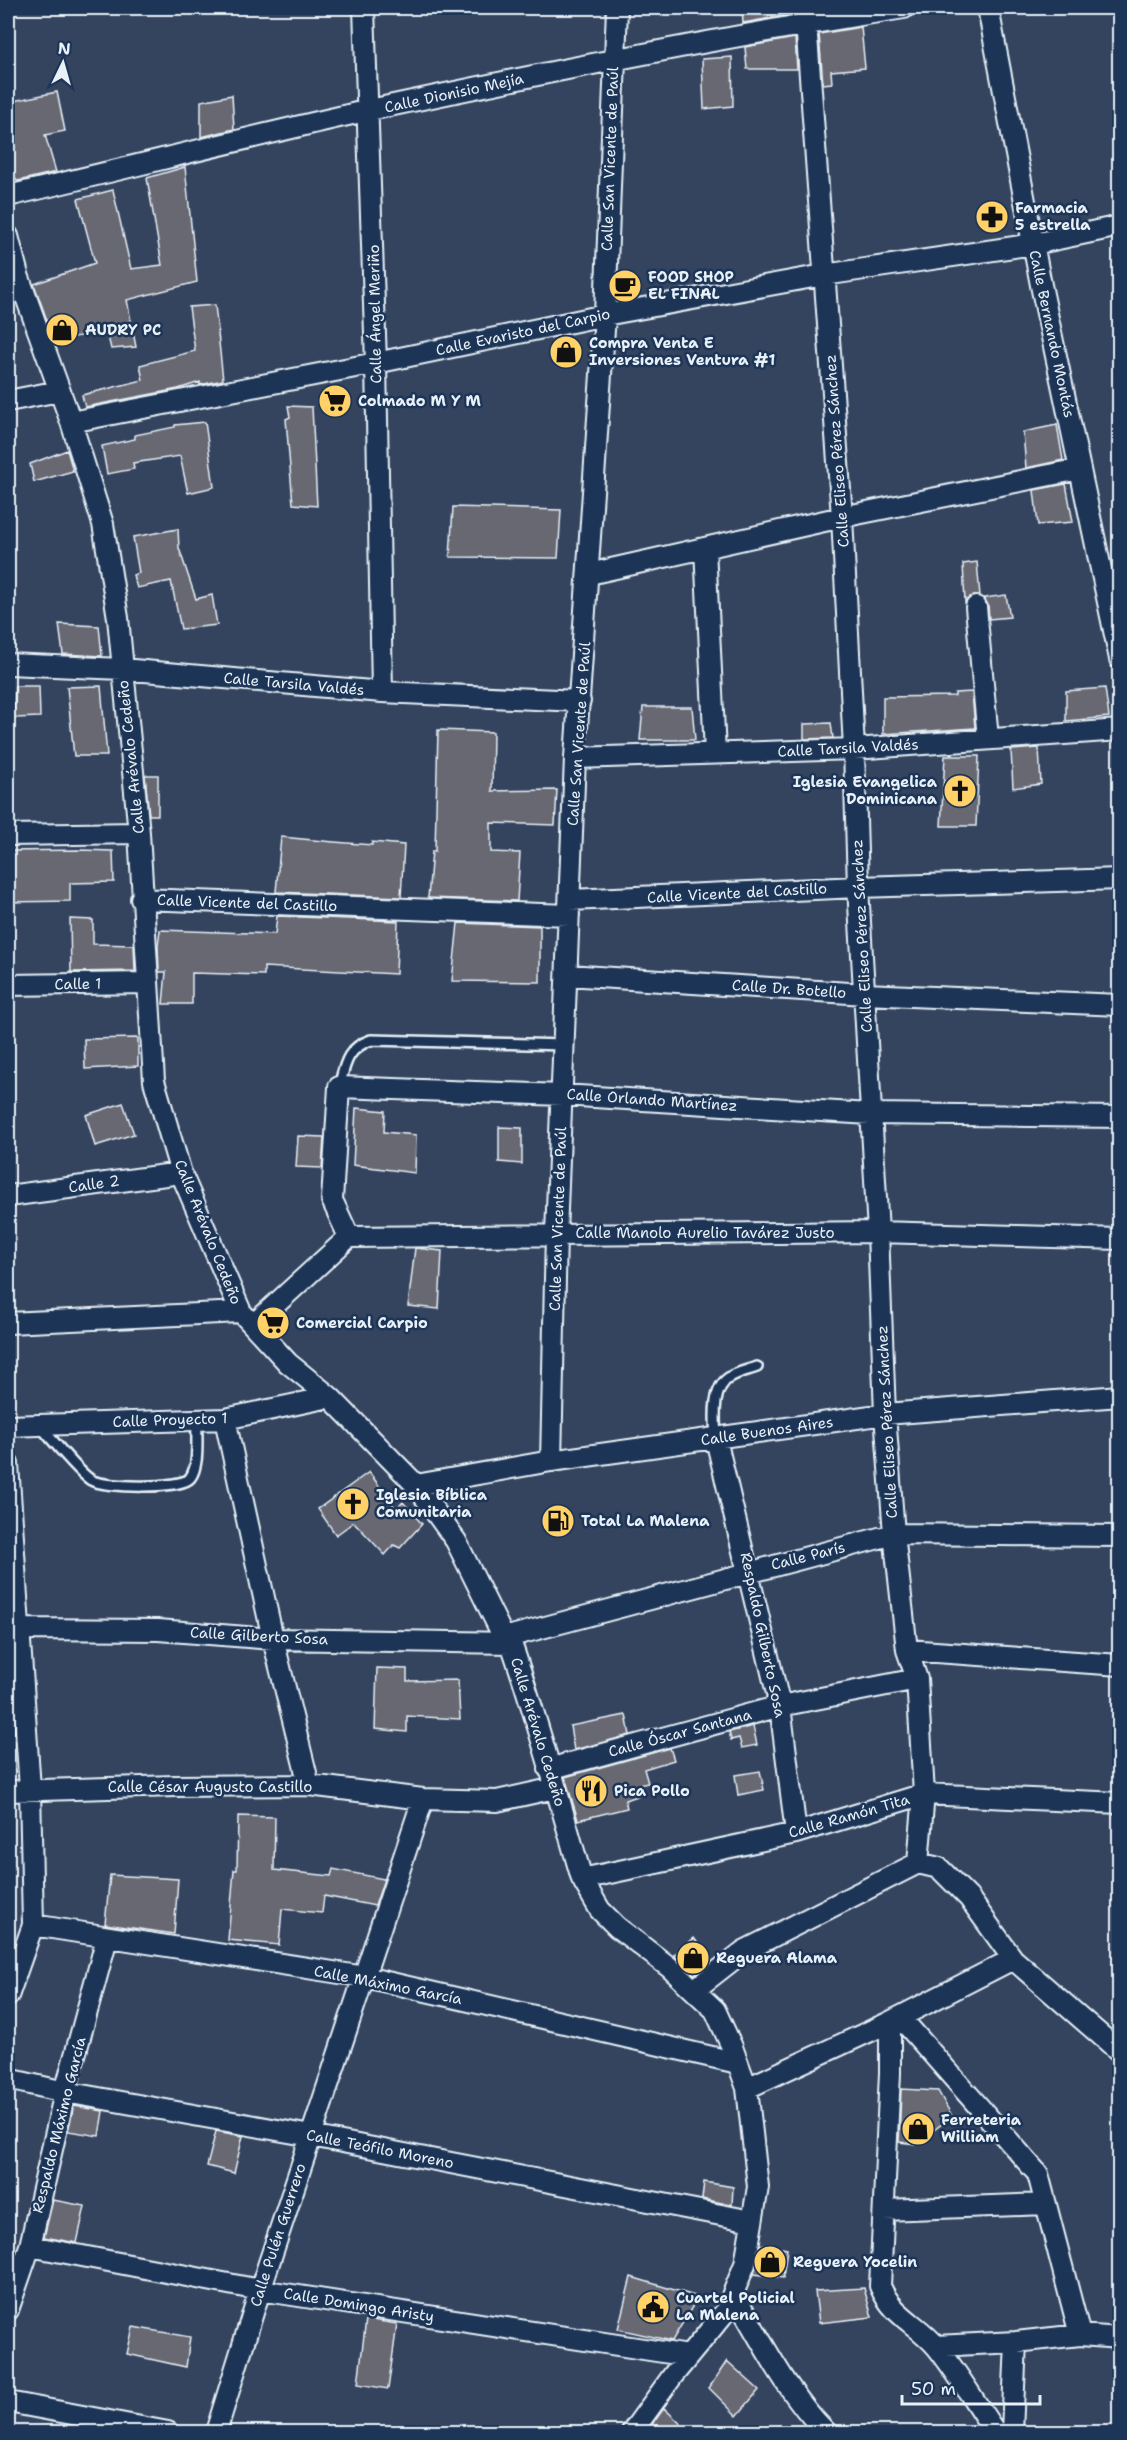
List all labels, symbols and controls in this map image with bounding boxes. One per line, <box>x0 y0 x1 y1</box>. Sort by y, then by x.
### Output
north arrow <box>33 33 93 93</box>
text: N <box>57 38 71 60</box>
street label: Calle San Vicente de Paúl <box>597 66 623 252</box>
street label: Calle Dionisio Mejía <box>383 68 526 118</box>
place label: Farmacia 5 estrella <box>1015 198 1091 235</box>
pharmacy icon: Farmacia 5 estrella <box>974 199 1010 235</box>
street label: Calle Ángel Meriño <box>363 244 386 384</box>
street label: Calle Bernando Montás <box>1024 248 1080 420</box>
place label: FOOD SHOP EL FINAL <box>648 267 734 304</box>
cafe icon: FOOD SHOP EL FINAL <box>607 268 643 304</box>
street label: Calle Evaristo del Carpio <box>434 304 612 360</box>
shop icon: AUDRY PC <box>44 312 80 348</box>
place label: AUDRY PC <box>85 320 161 340</box>
place label: Compra Venta E Inversiones Ventura #1 <box>589 333 776 370</box>
shop icon: Compra Venta E Inversiones Ventura #1 <box>548 334 584 370</box>
street label: Calle Eliseo Pérez Sánchez <box>820 354 854 548</box>
supermarket icon: Colmado M Y M <box>317 383 353 419</box>
place label: Colmado M Y M <box>358 391 482 411</box>
street label: Calle San Vicente de Paúl <box>563 641 595 827</box>
street label: Calle Tarsila Valdés <box>223 668 365 700</box>
street label: Calle Arévalo Cedeño <box>113 679 149 835</box>
street label: Calle Tarsila Valdés <box>777 734 919 762</box>
place label: Iglesia Evangelica Dominicana <box>793 772 938 809</box>
church icon: Iglesia Evangelica Dominicana <box>942 773 978 809</box>
street label: Calle Eliseo Pérez Sánchez <box>847 839 877 1033</box>
street label: Calle Vicente del Castillo <box>646 878 828 908</box>
street label: Calle Vicente del Castillo <box>156 890 338 916</box>
street label: Calle 1 <box>54 974 102 994</box>
street label: Calle Dr. Botello <box>731 975 847 1003</box>
street label: Calle Orlando Martínez <box>566 1084 738 1116</box>
street label: Calle San Vicente de Paúl <box>545 1126 571 1312</box>
street label: Calle Arévalo Cedeño <box>170 1157 246 1307</box>
street label: Calle 2 <box>67 1171 121 1197</box>
street label: Calle Manolo Aurelio Tavárez Justo <box>575 1223 835 1243</box>
supermarket icon: Comercial Carpio <box>255 1305 291 1341</box>
place label: Comercial Carpio <box>296 1313 428 1333</box>
street label: Calle Eliseo Pérez Sánchez <box>872 1325 902 1519</box>
street label: Calle Proyecto 1 <box>112 1408 228 1432</box>
street label: Calle Buenos Aires <box>699 1412 835 1450</box>
place label: Iglesia Bíblica Comunitaria <box>376 1485 488 1522</box>
church icon: Iglesia Bíblica Comunitaria <box>335 1486 371 1522</box>
fuel station icon: Total La Malena <box>540 1503 576 1539</box>
place label: Total La Malena <box>581 1511 710 1531</box>
street label: Calle París <box>769 1537 847 1575</box>
street label: Respaldo Gilberto Sosa <box>736 1551 790 1720</box>
street label: Calle Gilberto Sosa <box>189 1622 329 1650</box>
street label: Calle Arévalo Cedeño <box>506 1655 570 1809</box>
street label: Calle Óscar Santana <box>606 1703 755 1762</box>
restaurant icon: Pica Pollo <box>573 1773 609 1809</box>
street label: Calle César Augusto Castillo <box>108 1777 312 1797</box>
place label: Pica Pollo <box>614 1781 690 1801</box>
street label: Calle Ramón Tita <box>786 1789 912 1843</box>
shop icon: Reguera Alama <box>675 1940 711 1976</box>
place label: Reguera Alama <box>716 1948 838 1968</box>
street label: Calle Máximo García <box>312 1961 464 2009</box>
street label: Respaldo Máximo García <box>27 2034 91 2215</box>
place label: Ferreteria William <box>941 2110 1022 2147</box>
shop icon: Ferreteria William <box>900 2111 936 2147</box>
street label: Calle Teófilo Moreno <box>304 2125 456 2173</box>
street label: Calle Pulén Guerrero <box>245 2161 311 2309</box>
shop icon: Reguera Yocelin <box>752 2244 788 2280</box>
place label: Reguera Yocelin <box>793 2252 917 2272</box>
street label: Calle Domingo Aristy <box>282 2283 436 2327</box>
place label: Cuartel Policial La Malena <box>676 2288 795 2325</box>
public building icon: Cuartel Policial La Malena <box>635 2289 671 2325</box>
scale bar <box>902 2368 1040 2406</box>
text: 50 m <box>911 2377 956 2401</box>

